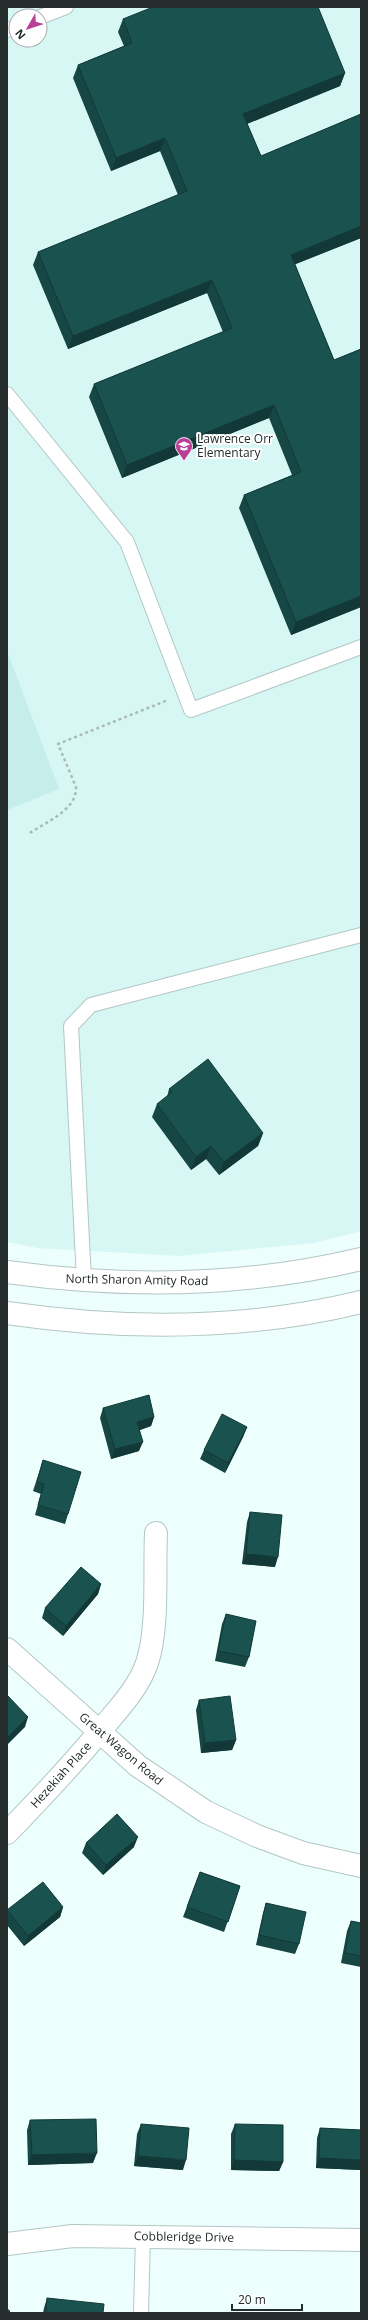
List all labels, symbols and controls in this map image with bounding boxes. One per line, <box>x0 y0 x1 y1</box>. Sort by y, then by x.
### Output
north arrow <box>8 8 48 48</box>
text: N <box>11 26 28 43</box>
place label: Lawrence Orr Elementary <box>197 430 273 461</box>
school or university icon: Lawrence Orr Elementary <box>174 436 194 461</box>
street label: North Sharon Amity Road <box>65 1270 209 1289</box>
street label: Great Wagon Road <box>76 1708 167 1789</box>
street label: Hezekiah Place <box>26 1738 95 1812</box>
street label: Cobbleridge Drive <box>134 2227 235 2246</box>
scale bar <box>232 2286 302 2312</box>
text: 20 m <box>238 2291 266 2308</box>

